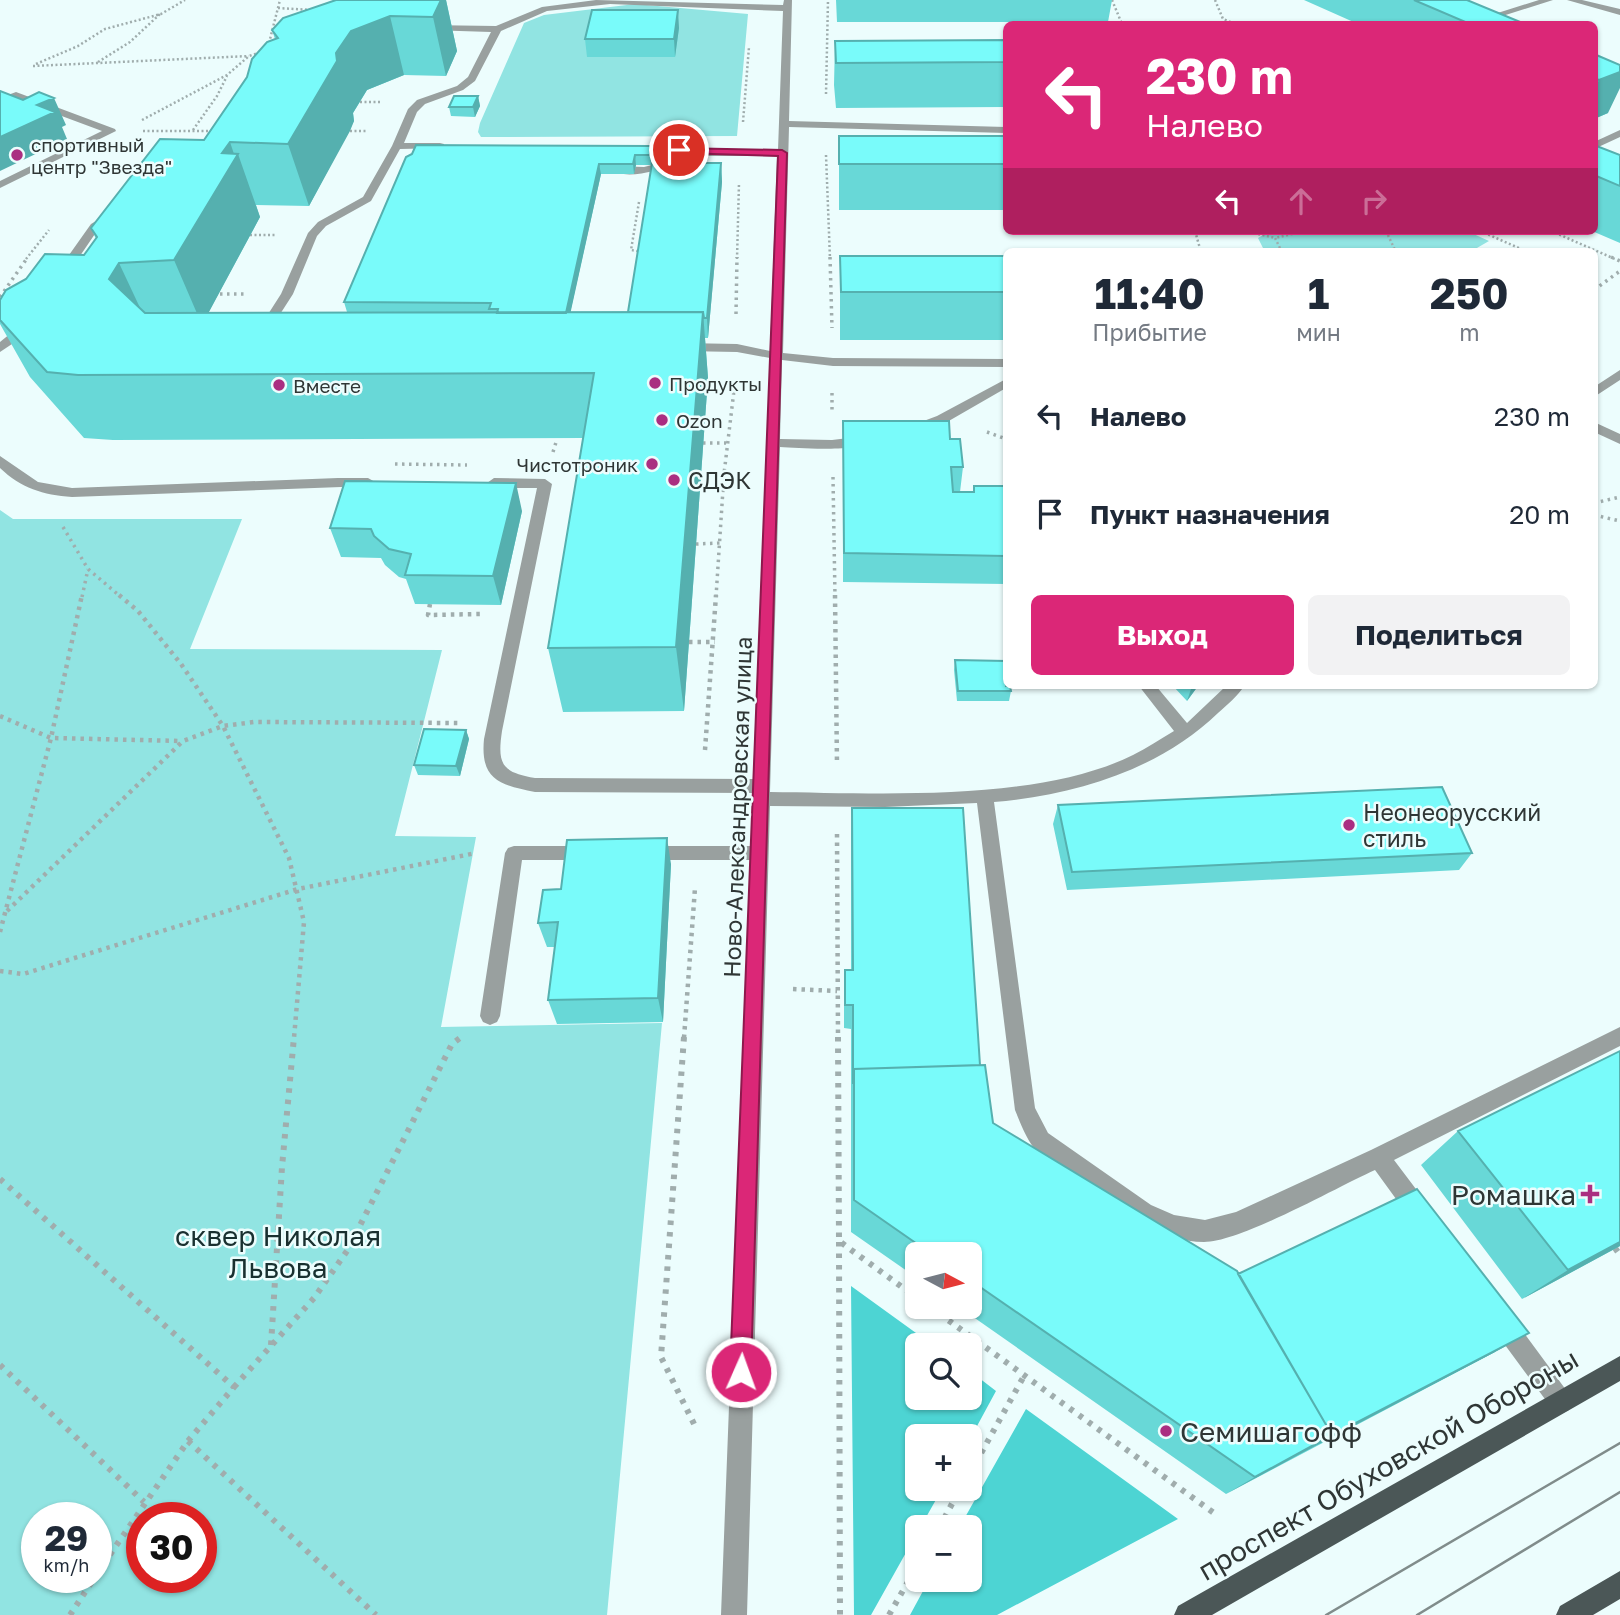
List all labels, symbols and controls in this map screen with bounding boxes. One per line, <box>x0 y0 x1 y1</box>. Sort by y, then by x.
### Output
text: 230 m <box>1146 46 1293 105</box>
icon: left <box>1031 49 1122 140</box>
text: Налево <box>1146 106 1263 144</box>
pin <box>649 120 709 180</box>
icon: arrive <box>660 131 698 169</box>
place label: спортивный центр "Звезда" <box>31 133 172 178</box>
marker: спортивный центр "Звезда" <box>9 147 25 163</box>
icon: left <box>1209 182 1247 220</box>
icon: ahead <box>1282 182 1320 220</box>
icon: right <box>1355 182 1393 220</box>
text: 11:40 <box>1094 268 1205 318</box>
text: 1 <box>1308 268 1329 318</box>
text: 250 <box>1430 268 1509 318</box>
text: Прибытие <box>1092 318 1207 346</box>
text: мин <box>1296 318 1341 346</box>
text: m <box>1459 318 1480 346</box>
place label: Продукты <box>669 372 762 395</box>
place label: Вместе <box>293 374 361 397</box>
marker: Продукты <box>647 375 663 391</box>
marker: Вместе <box>271 377 287 393</box>
icon: left <box>1031 397 1069 435</box>
text: Налево <box>1090 401 1186 432</box>
text: 230 m <box>1494 401 1570 432</box>
place label: Ozon <box>676 409 723 432</box>
marker: Ozon <box>654 412 670 428</box>
place label: Чистотроник <box>516 453 638 476</box>
marker: Чистотроник <box>644 456 660 472</box>
place label: СДЭК <box>688 466 751 494</box>
marker: СДЭК <box>666 472 682 488</box>
icon: arrive <box>1031 495 1069 533</box>
text: Пункт назначения <box>1090 499 1330 530</box>
text: 20 m <box>1509 499 1570 530</box>
button: Выход <box>1031 595 1294 675</box>
button: Поделиться <box>1308 595 1570 675</box>
street label: Ново-Александровская улица <box>717 636 757 978</box>
place label: Неонеорусский стиль <box>1363 798 1541 852</box>
marker: Неонеорусский стиль <box>1341 817 1357 833</box>
place label: Ромашка <box>1451 1178 1576 1211</box>
marker: Ромашка <box>1582 1186 1598 1202</box>
park label: сквер Николая Львова <box>175 1219 381 1284</box>
north arrow <box>905 1242 982 1320</box>
map controls <box>905 1242 982 1592</box>
button: search <box>905 1333 982 1410</box>
position arrow <box>704 1335 778 1409</box>
street label: проспект Обуховской Обороны <box>1192 1341 1584 1587</box>
place label: Семишагофф <box>1180 1415 1362 1448</box>
marker: Семишагофф <box>1158 1423 1174 1439</box>
button: + <box>905 1424 982 1501</box>
speed limit sign: 30 <box>126 1502 217 1593</box>
button: − <box>905 1515 982 1592</box>
text: 29 <box>45 1517 88 1559</box>
text: km/h <box>44 1554 89 1576</box>

